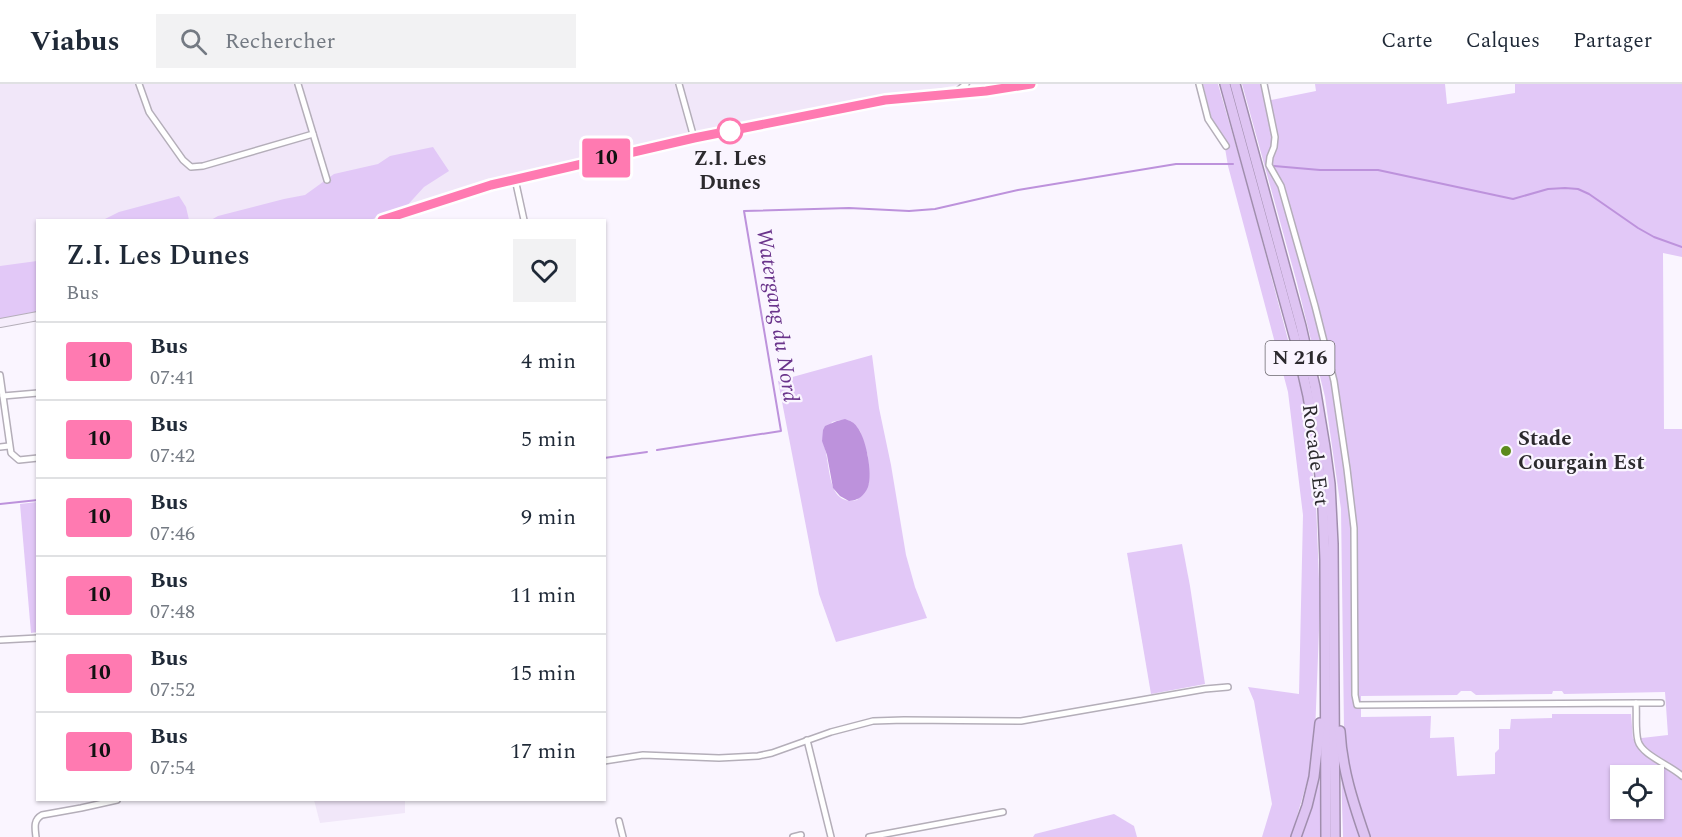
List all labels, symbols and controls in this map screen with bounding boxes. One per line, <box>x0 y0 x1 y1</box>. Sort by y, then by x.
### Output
search box <box>156 14 576 68</box>
text: Viabus <box>30 20 120 63</box>
icon: search <box>177 25 210 58</box>
text: Rechercher <box>225 25 335 58</box>
text: Carte <box>1381 25 1433 57</box>
text: Calques <box>1466 25 1540 57</box>
text: Partager <box>1573 25 1652 57</box>
marker: Z.I. Les Dunes <box>717 118 743 144</box>
line badge: 10 <box>579 138 633 178</box>
text: 10 <box>594 142 618 174</box>
place label: Z.I. Les Dunes <box>693 143 767 199</box>
water label: Watergang du Nord <box>747 226 807 404</box>
text: Z.I. Les Dunes <box>66 234 250 277</box>
button: heart <box>513 239 576 302</box>
text: Bus <box>66 278 99 308</box>
text: Bus <box>150 330 188 363</box>
road number: N 216 <box>1266 341 1334 375</box>
text: 10 <box>87 345 111 377</box>
text: 4 min <box>521 345 576 378</box>
text: 07:41 <box>150 363 195 393</box>
street label: Rocade Est <box>1293 402 1337 508</box>
text: Bus <box>150 408 188 441</box>
text: 10 <box>87 423 111 455</box>
text: 5 min <box>521 423 576 456</box>
place label: Stade Courgain Est <box>1518 423 1645 479</box>
text: 07:42 <box>150 441 195 471</box>
marker: Stade Courgain Est <box>1499 444 1513 458</box>
text: Bus <box>150 486 188 519</box>
text: 10 <box>87 501 111 533</box>
text: 9 min <box>521 501 576 534</box>
text: 07:46 <box>150 519 195 549</box>
text: Bus <box>150 564 188 597</box>
text: 10 <box>87 579 111 611</box>
text: 11 min <box>510 579 576 612</box>
text: 07:48 <box>150 597 195 627</box>
text: Bus <box>150 642 188 675</box>
text: 10 <box>87 657 111 689</box>
text: 15 min <box>510 657 576 690</box>
text: 07:52 <box>150 675 195 705</box>
text: Bus <box>150 720 188 753</box>
text: 10 <box>87 735 111 767</box>
text: 17 min <box>510 735 576 768</box>
text: 07:54 <box>150 753 195 783</box>
map controls <box>1610 765 1664 819</box>
button: locate <box>1610 765 1664 819</box>

